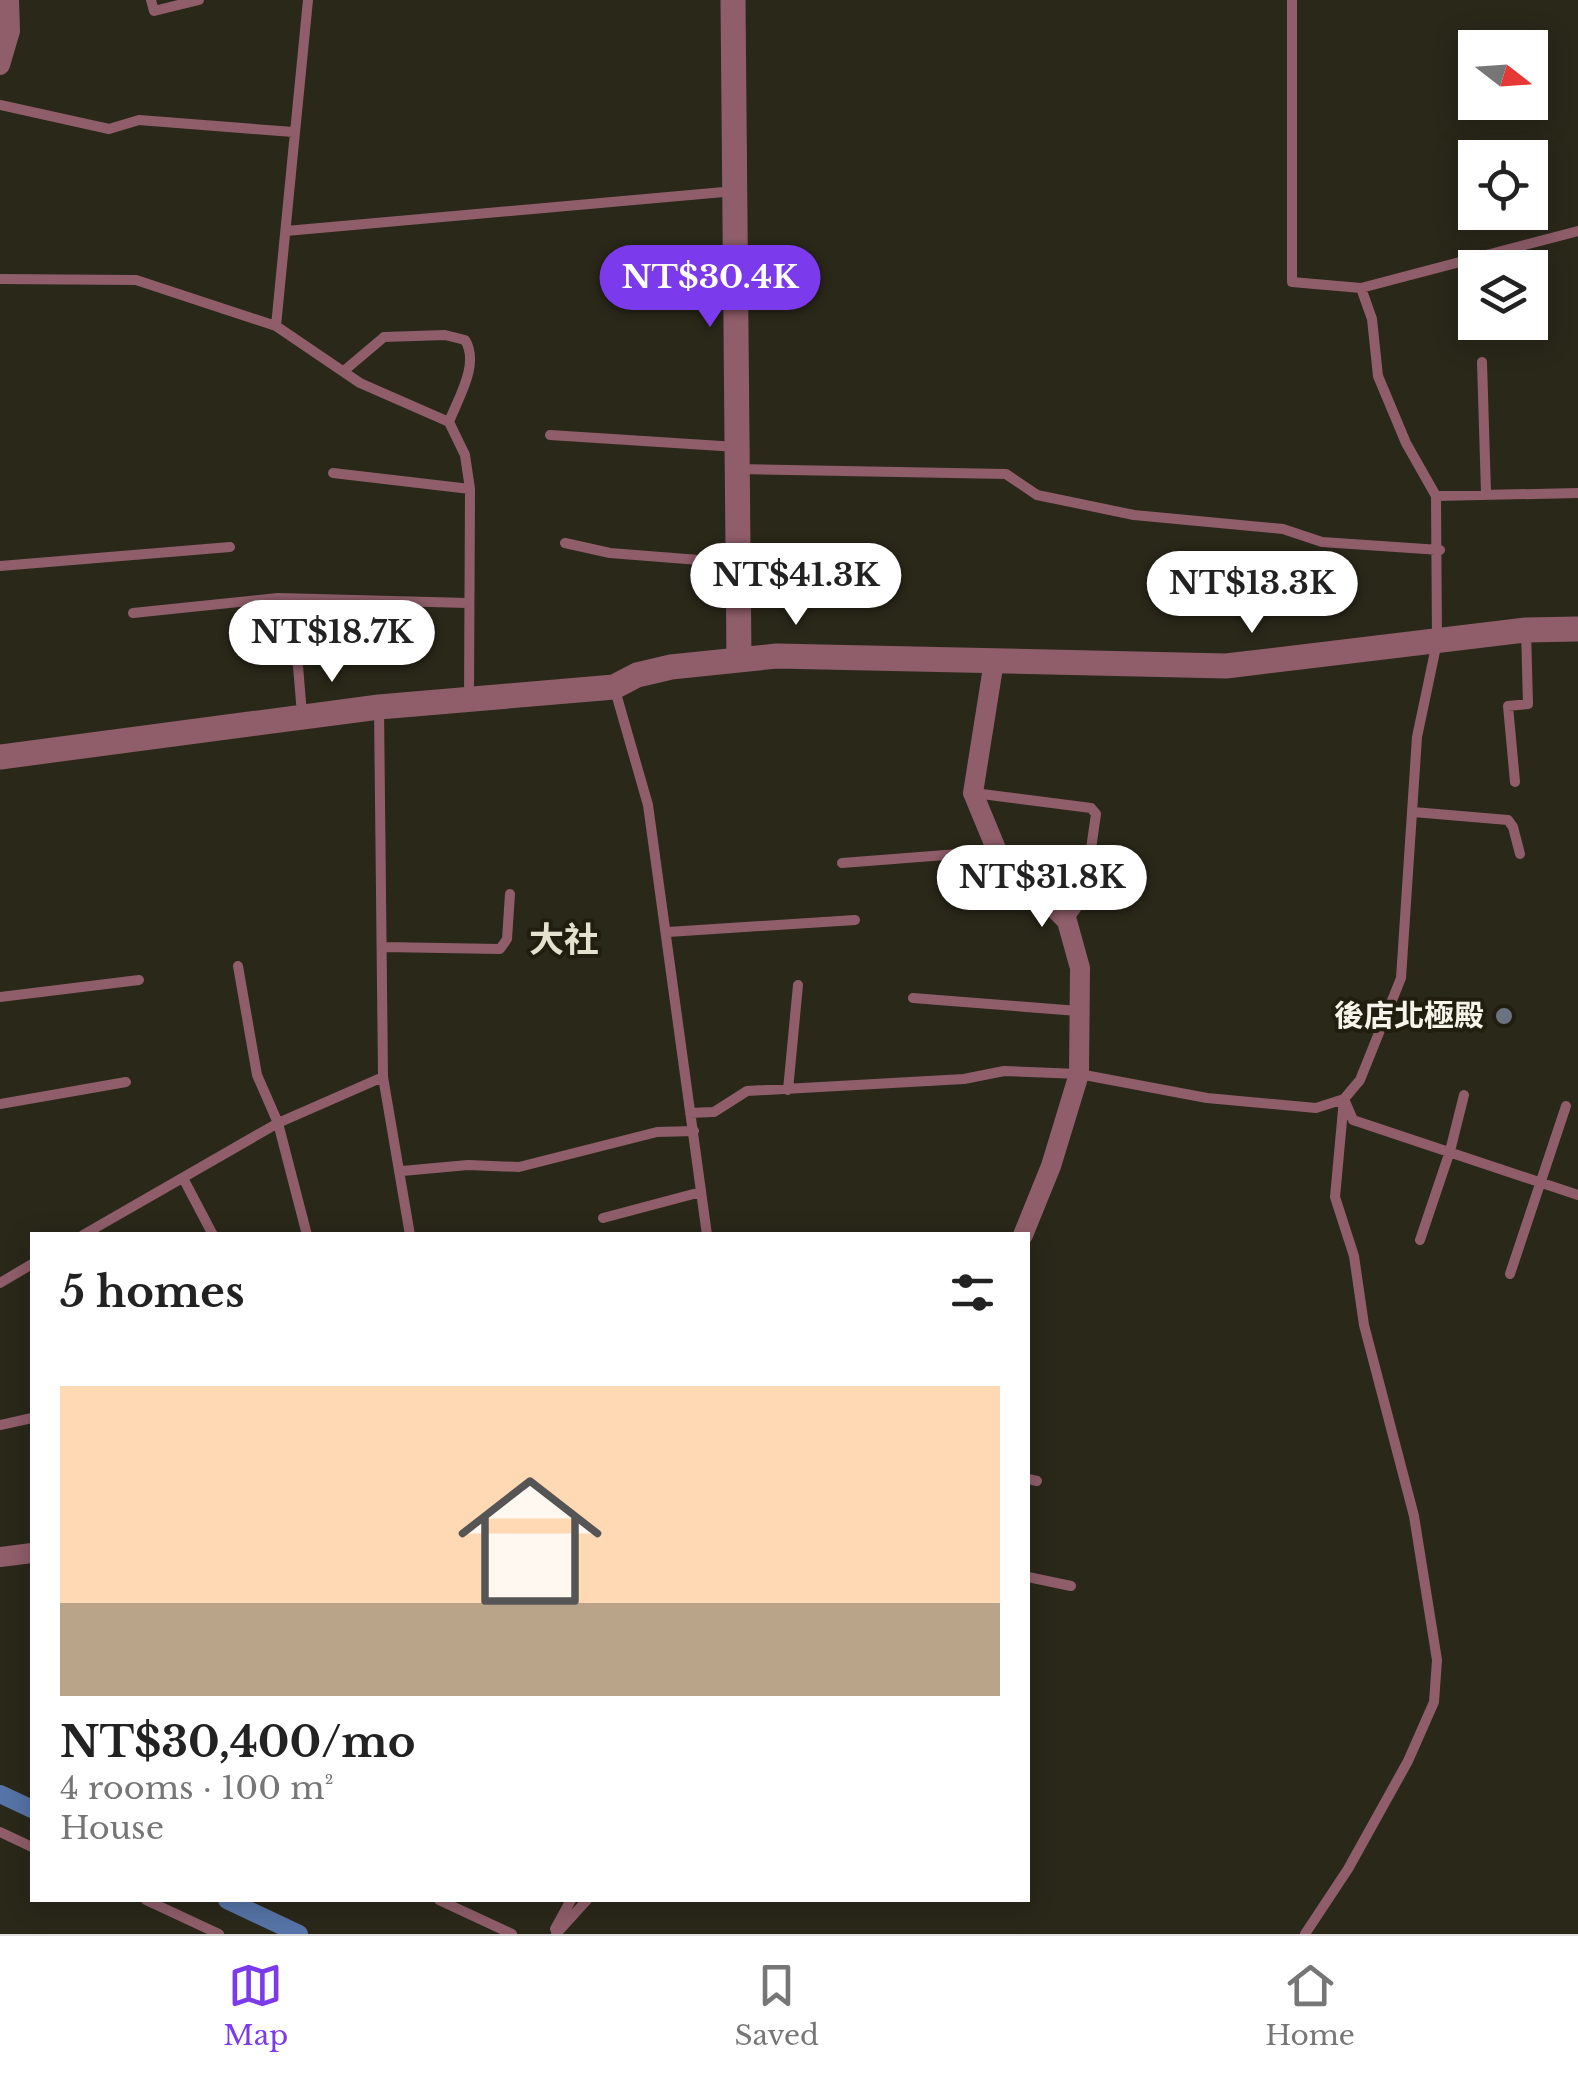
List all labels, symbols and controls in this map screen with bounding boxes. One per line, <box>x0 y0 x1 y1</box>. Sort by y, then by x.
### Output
north arrow <box>1458 30 1548 120</box>
map controls <box>1458 30 1548 340</box>
button: locate <box>1458 140 1548 230</box>
pin: NT$30.4K <box>607 245 813 330</box>
button: layers <box>1458 250 1548 340</box>
text: NT$30.4K <box>622 257 798 297</box>
pin: NT$41.3K <box>693 543 899 628</box>
pin: NT$13.3K <box>1149 551 1355 636</box>
text: NT$41.3K <box>712 555 880 595</box>
text: NT$13.3K <box>1169 563 1335 603</box>
pin: NT$18.7K <box>229 600 435 685</box>
text: NT$18.7K <box>251 612 413 652</box>
pin: NT$31.8K <box>939 845 1145 930</box>
text: NT$31.8K <box>959 857 1125 897</box>
district label: 大社 <box>529 918 599 961</box>
place label: 後店北極殿 <box>1334 997 1484 1034</box>
marker: 後店北極殿 <box>1493 1005 1515 1027</box>
icon: filters <box>945 1265 1000 1320</box>
text: 5 homes <box>60 1266 244 1318</box>
icon: home <box>440 1451 620 1631</box>
text: NT$30,400/mo <box>60 1716 415 1768</box>
text: 4 rooms · 100 m² <box>60 1768 334 1808</box>
text: House <box>60 1808 164 1848</box>
tab: Map <box>223 1958 288 2053</box>
tab: Saved <box>735 1958 819 2053</box>
tab: Home <box>1265 1958 1355 2053</box>

